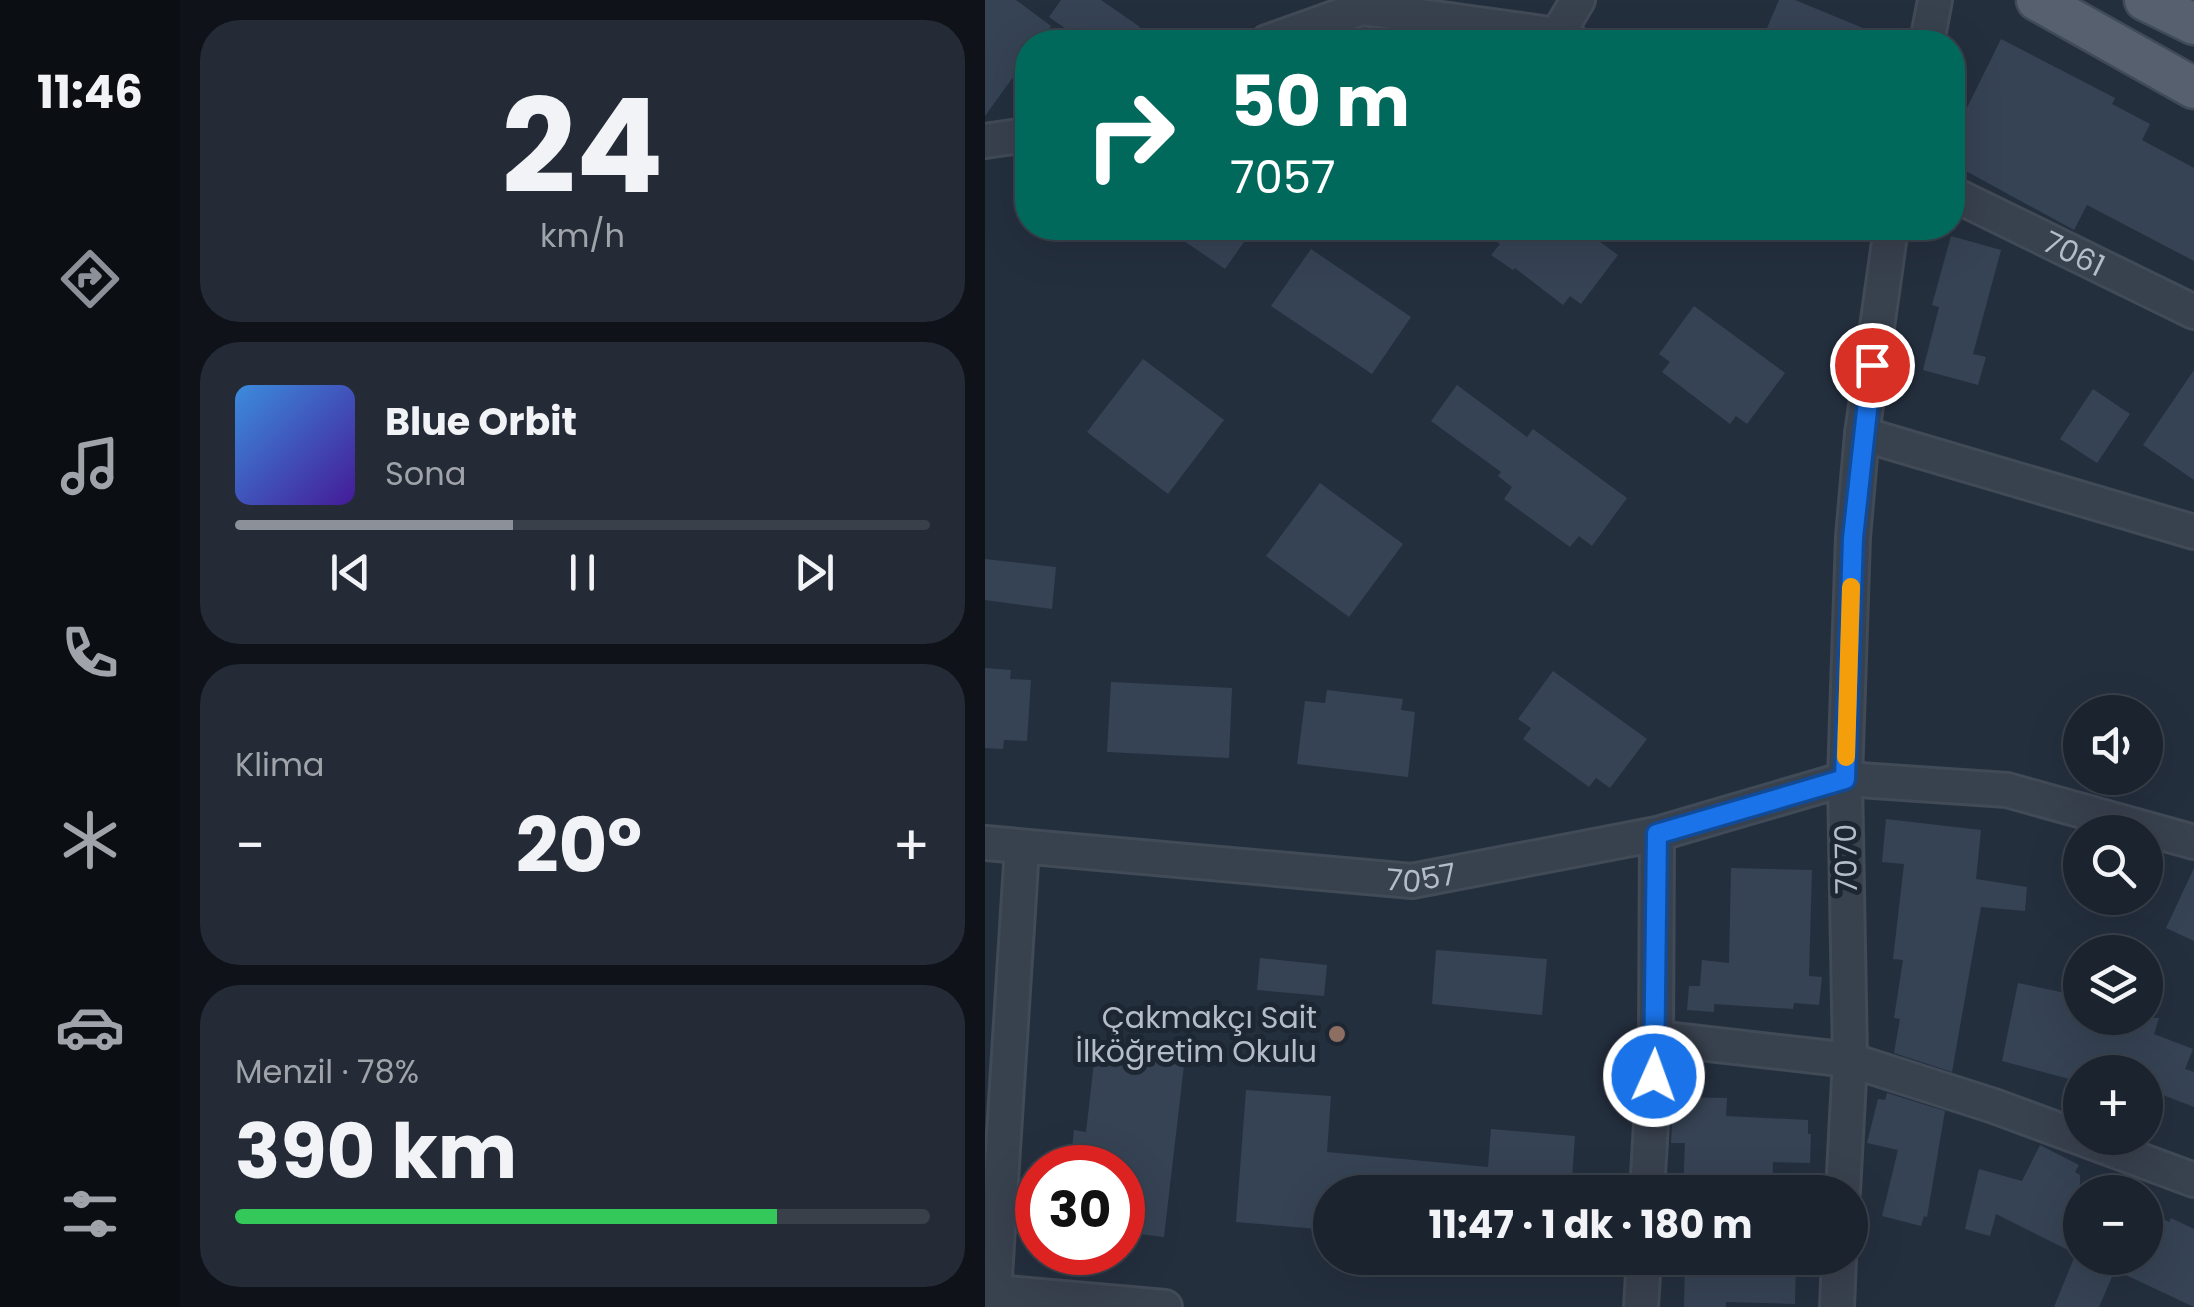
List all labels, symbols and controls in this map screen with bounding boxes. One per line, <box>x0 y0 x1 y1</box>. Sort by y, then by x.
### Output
text: 50 m <box>1230 52 1410 151</box>
text: 24 <box>501 55 664 238</box>
text: 11:46 <box>37 61 143 124</box>
icon: right <box>1065 70 1195 200</box>
text: 7057 <box>1230 146 1336 209</box>
text: km/h <box>540 213 625 258</box>
street label: 7061 <box>2036 220 2112 287</box>
icon: directions <box>55 244 125 314</box>
pin <box>1830 323 1915 408</box>
icon: arrive <box>1845 338 1900 393</box>
text: Blue Orbit <box>385 395 577 448</box>
icon: music <box>55 431 125 501</box>
text: Sona <box>385 451 466 496</box>
icon: previous <box>323 545 378 600</box>
icon: pause <box>555 545 610 600</box>
icon: next <box>787 545 842 600</box>
icon: phone <box>55 618 125 688</box>
map controls <box>2063 695 2163 1275</box>
button: sound <box>2063 695 2163 795</box>
text: Klima <box>235 742 325 787</box>
text: 20° <box>516 793 642 898</box>
icon: climate <box>55 805 125 875</box>
text: − <box>235 807 265 884</box>
text: + <box>892 807 930 884</box>
button: search <box>2063 815 2163 915</box>
street label: 7070 <box>1824 823 1868 895</box>
street label: 7057 <box>1384 851 1460 903</box>
button: layers <box>2063 935 2163 1035</box>
icon: car <box>55 992 125 1062</box>
place label: Çakmakçı Sait İlköğretim Okulu <box>1076 996 1317 1073</box>
marker: Çakmakçı Sait İlköğretim Okulu <box>1326 1023 1348 1045</box>
position arrow <box>1602 1024 1706 1128</box>
text: Menzil · 78% <box>235 1049 419 1094</box>
button: + <box>2063 1055 2163 1155</box>
text: 390 km <box>235 1099 517 1204</box>
speed limit sign: 30 <box>1015 1145 1145 1275</box>
button: − <box>2063 1175 2163 1275</box>
icon: filters <box>55 1179 125 1249</box>
text: 11:47 · 1 dk · 180 m <box>1429 1198 1753 1251</box>

